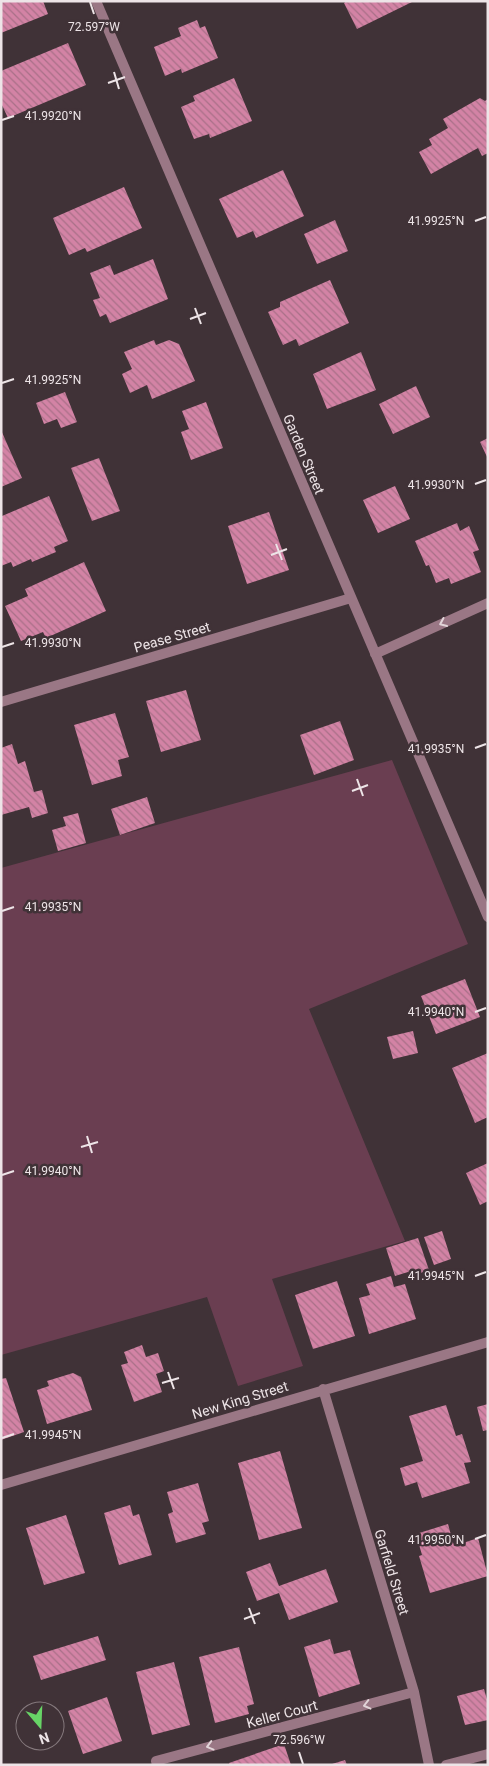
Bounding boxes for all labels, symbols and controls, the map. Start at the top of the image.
text: 72.597°W [68,20,120,34]
text: 41.9920°N [25,109,81,123]
text: 41.9925°N [408,214,464,228]
text: 41.9925°N [25,373,81,387]
street label: Garden Street [280,412,328,497]
text: 41.9930°N [408,478,464,492]
one-way arrow [439,617,448,627]
street label: Pease Street [132,618,212,656]
text: 41.9930°N [25,636,81,650]
text: 41.9935°N [408,742,464,756]
text: 41.9935°N [25,900,81,914]
text: 41.9940°N [408,1005,464,1019]
text: 41.9940°N [25,1164,81,1178]
text: 41.9945°N [408,1269,464,1283]
street label: New King Street [190,1378,290,1422]
text: 41.9945°N [25,1428,81,1442]
street label: Garfield Street [371,1527,413,1617]
text: 41.9950°N [408,1533,464,1547]
street label: Keller Court [245,1697,320,1731]
one-way arrow [362,1699,371,1710]
north arrow [15,1701,65,1751]
text: N [37,1729,52,1747]
text: 72.596°W [273,1733,325,1747]
one-way arrow [206,1741,214,1751]

